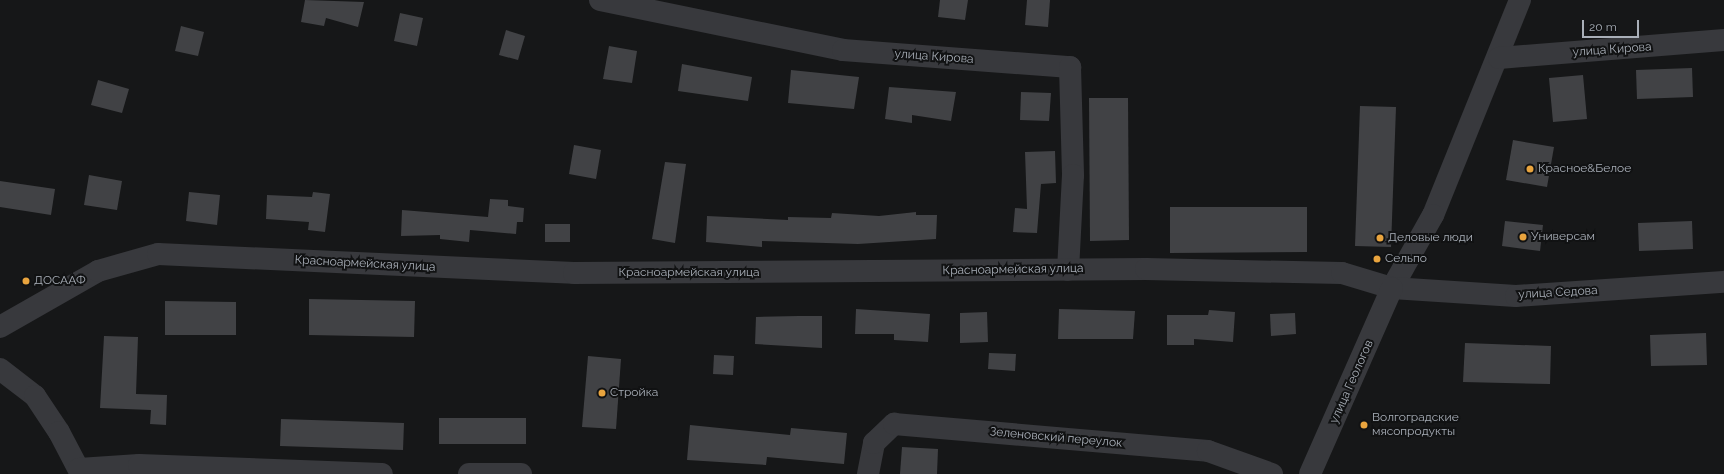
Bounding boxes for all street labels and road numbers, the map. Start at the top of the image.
street label: улица Кирова [1572,40,1652,60]
street label: улица Кирова [894,47,974,67]
street label: Красноармейская улица [294,253,436,275]
street label: Красноармейская улица [942,262,1084,278]
street label: Красноармейская улица [618,266,760,280]
street label: улица Седова [1518,284,1598,302]
street label: улица Геологов [1327,338,1377,426]
street label: Зеленовский переулок [989,425,1123,451]

